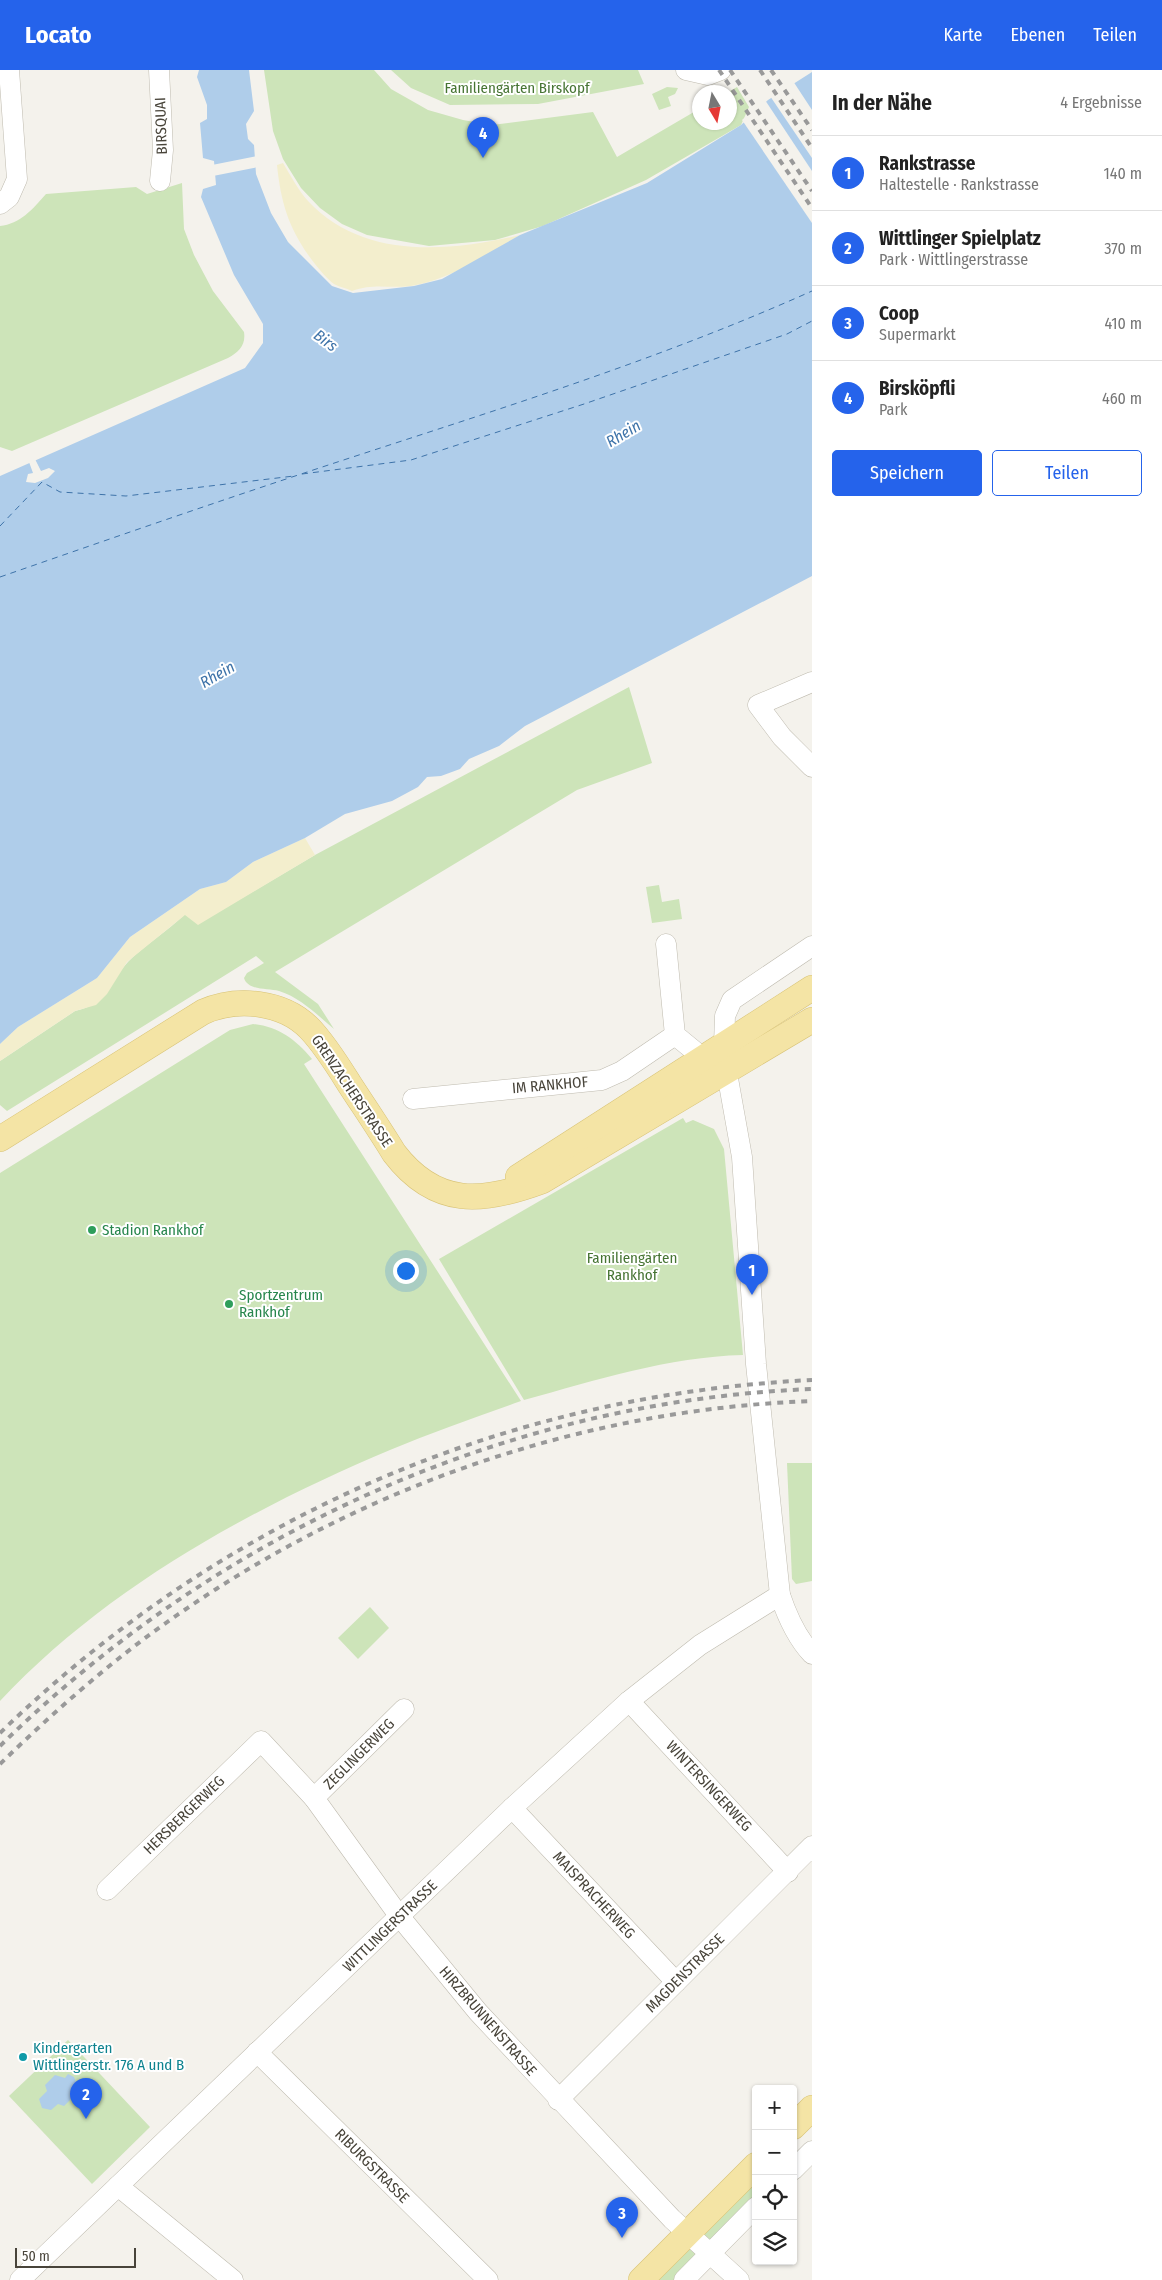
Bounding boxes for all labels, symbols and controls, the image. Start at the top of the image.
text: Locato [25,21,91,49]
text: Karte [943,24,982,46]
text: Ebenen [1010,24,1065,46]
text: Teilen [1093,24,1137,46]
park label: Familiengärten Birskopf [445,79,591,97]
north arrow [692,85,737,130]
text: In der Nähe [832,90,932,116]
text: 4 Ergebnisse [1060,93,1142,112]
street label: BIRSQUAI [151,97,171,155]
pin: 4 [467,117,499,158]
text: Rankstrasse [879,152,975,175]
text: 1 [845,164,851,183]
text: 140 m [1104,164,1142,183]
text: Haltestelle · Rankstrasse [879,175,1039,194]
text: Wittlinger Spielplatz [879,227,1041,250]
text: 2 [844,239,852,258]
text: 370 m [1104,239,1142,258]
text: Park · Wittlingerstrasse [879,250,1028,269]
text: Coop [879,302,919,325]
text: 3 [844,314,852,333]
text: 410 m [1104,314,1142,333]
water label: Birs [310,325,342,356]
text: Supermarkt [879,325,956,344]
text: Birsköpfli [879,377,955,400]
text: 4 [844,389,852,408]
text: 460 m [1102,389,1142,408]
text: Park [879,400,907,419]
water label: Rhein [603,416,644,451]
button: Speichern [832,450,982,496]
button: Teilen [992,450,1142,496]
water label: Rhein [196,657,238,692]
street label: GRENZACHERSTRASSE [308,1031,396,1151]
street label: IM RANKHOF [511,1073,589,1097]
place label: Stadion Rankhof [102,1221,205,1239]
marker: Stadion Rankhof [86,1224,98,1236]
park label: Familiengärten Rankhof [587,1249,677,1284]
pin: 1 [736,1254,768,1295]
your location [393,1258,419,1284]
place label: Sportzentrum Rankhof [239,1286,323,1321]
marker: Sportzentrum Rankhof [223,1298,235,1310]
street label: ZEGLINGERWEG [320,1715,398,1793]
street label: WINTERSINGERWEG [662,1737,756,1835]
street label: HERSBERGERWEG [140,1772,228,1858]
street label: MAISPRACHERWEG [549,1848,639,1942]
street label: WITTLINGERSTRASSE [339,1876,441,1976]
street label: MAGDENSTRASSE [642,1930,728,2016]
street label: HIRZBRUNNENSTRASSE [435,1962,541,2080]
place label: Kindergarten Wittlingerstr. 176 A und B [33,2039,184,2074]
marker: Kindergarten Wittlingerstr. 176 A und B [17,2051,29,2063]
pin: 2 [70,2078,102,2119]
map controls [752,2085,797,2265]
button: + [752,2085,797,2130]
street label: RIBURGSTRASSE [331,2125,413,2207]
button: − [752,2130,797,2175]
button: locate [752,2175,797,2220]
pin: 3 [606,2197,638,2238]
button: layers [752,2220,797,2265]
scale bar [15,2245,136,2268]
text: 50 m [22,2248,50,2265]

